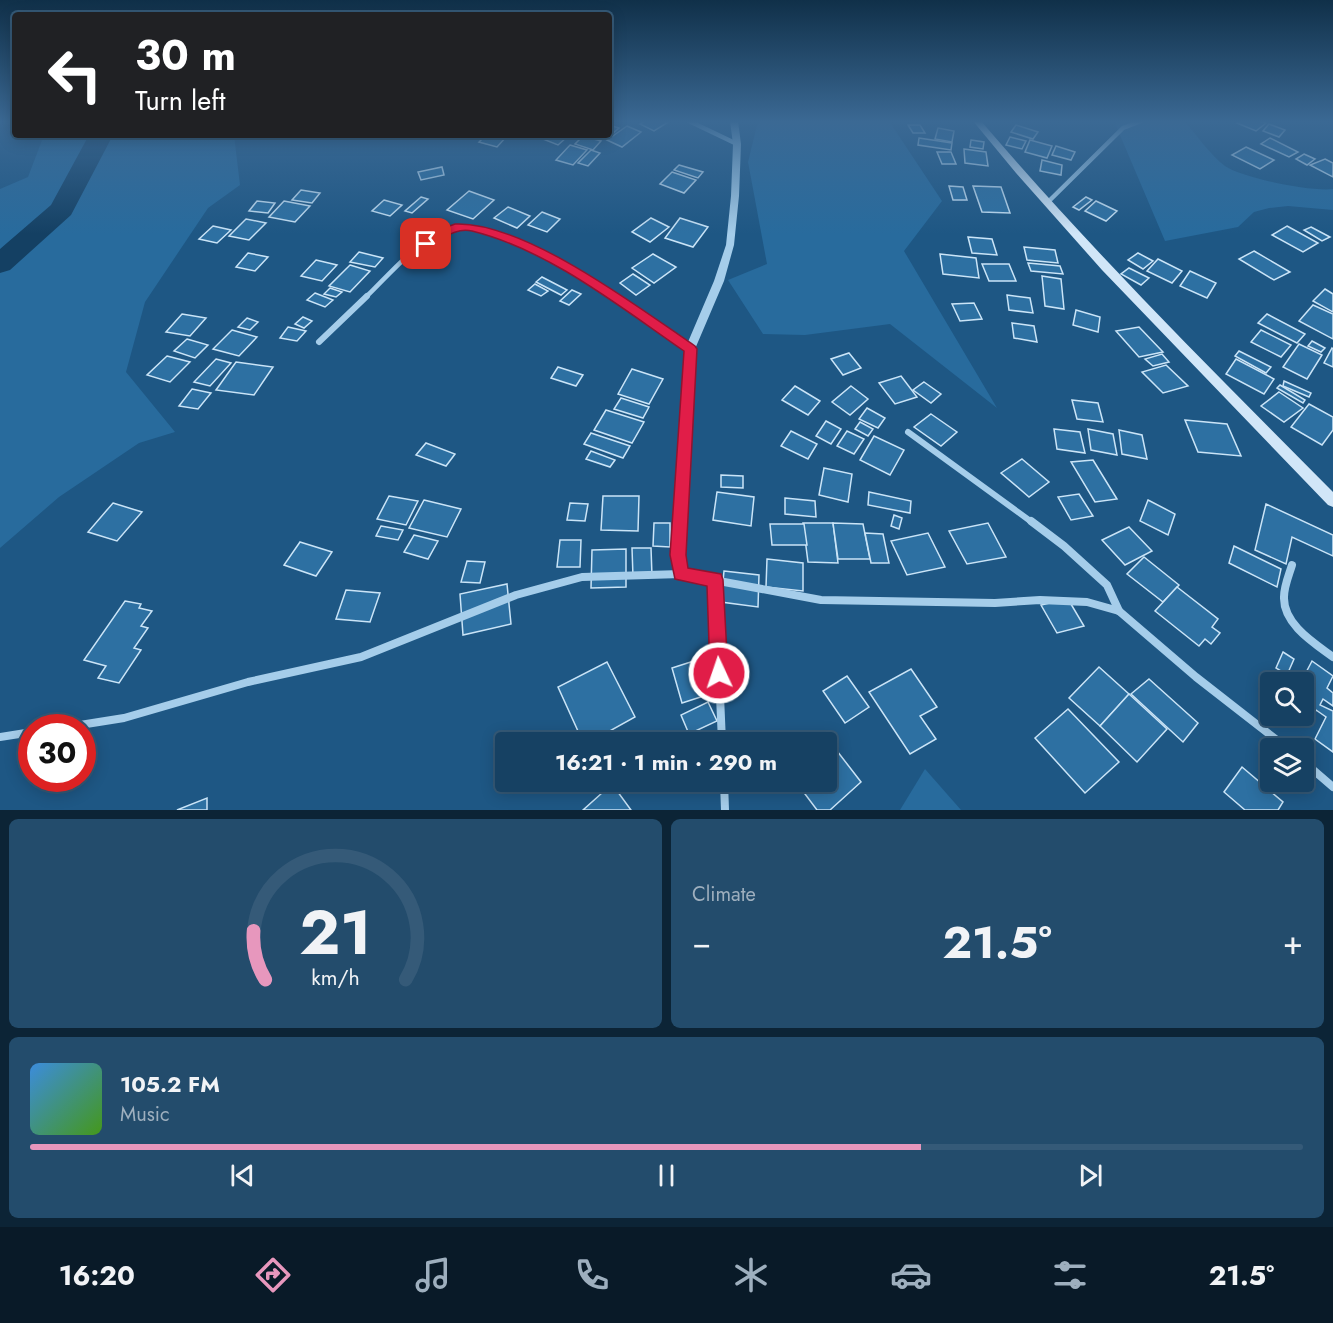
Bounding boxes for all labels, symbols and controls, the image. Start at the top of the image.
text: 30 m [135,25,236,86]
icon: left [36,36,114,114]
text: Turn left [135,81,225,120]
pin [400,218,451,269]
icon: arrive [409,227,442,260]
position arrow [687,641,751,705]
map controls [1260,672,1314,792]
button: search [1260,672,1314,726]
speed limit sign: 30 [18,714,96,792]
button: layers [1260,738,1314,792]
text: 16:21 · 1 min · 290 m [555,746,777,778]
text: Climate [692,880,756,909]
text: 21 [299,887,372,977]
text: 21.5° [942,910,1052,975]
text: − [692,919,711,966]
text: + [1283,919,1303,966]
text: km/h [311,963,360,994]
text: 105.2 FM [120,1068,220,1100]
text: Music [120,1100,170,1129]
icon: previous [226,1159,259,1192]
icon: pause [650,1159,683,1192]
icon: next [1074,1159,1107,1192]
icon: directions [252,1254,294,1296]
icon: music [412,1254,454,1296]
icon: phone [571,1254,613,1296]
icon: climate [730,1254,772,1296]
icon: car [890,1254,932,1296]
icon: filters [1049,1254,1091,1296]
text: 16:20 [59,1256,135,1295]
text: 21.5° [1209,1256,1274,1295]

